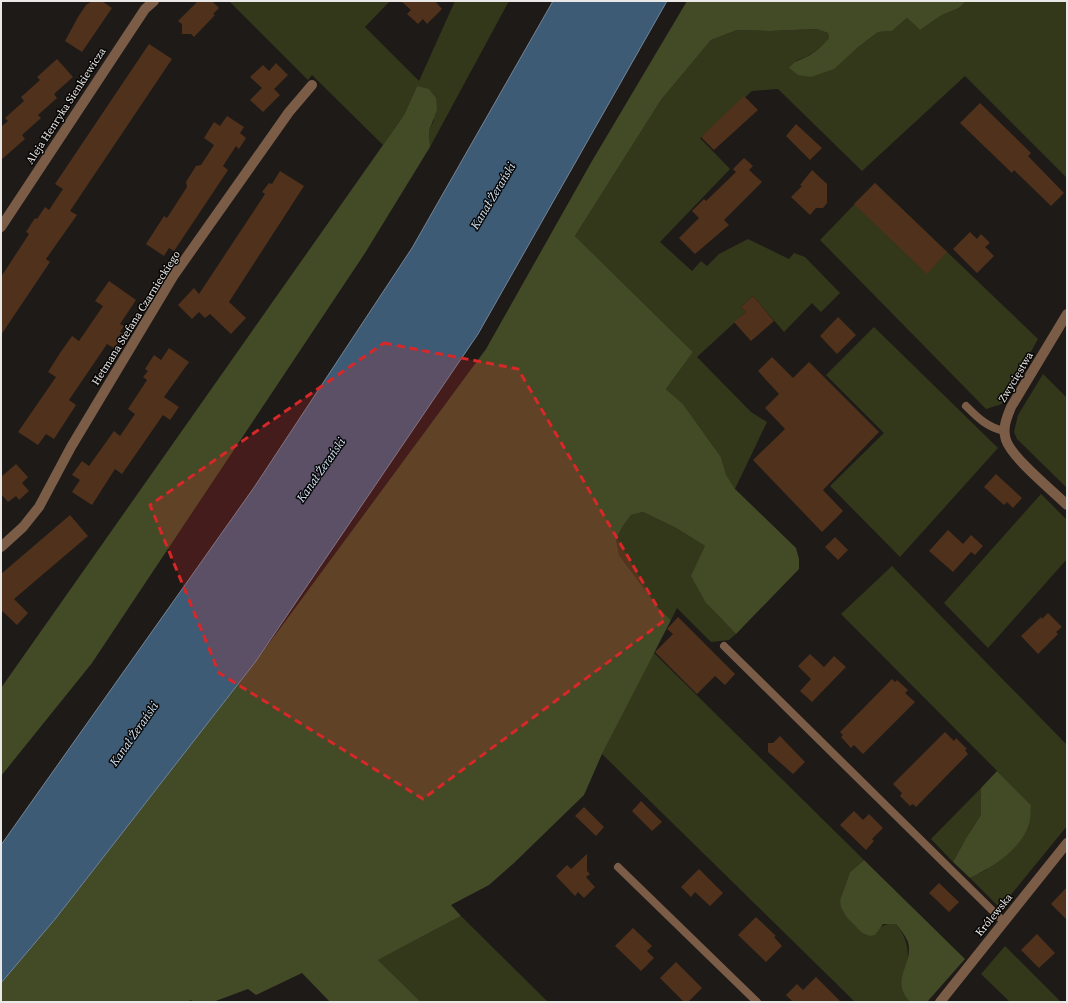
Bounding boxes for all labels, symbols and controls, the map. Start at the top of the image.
street label: Aleja Henryka Sienkiewicza [23,44,110,167]
water label: Kanał Żerański [466,159,519,233]
street label: Hetmana Stefana Czarnieckiego [88,248,184,388]
street label: Zwycięstwa [995,349,1037,405]
water label: Kanał Żerański [292,434,349,506]
water label: Kanał Żerański [105,698,162,770]
street label: Królewska [972,890,1016,940]

